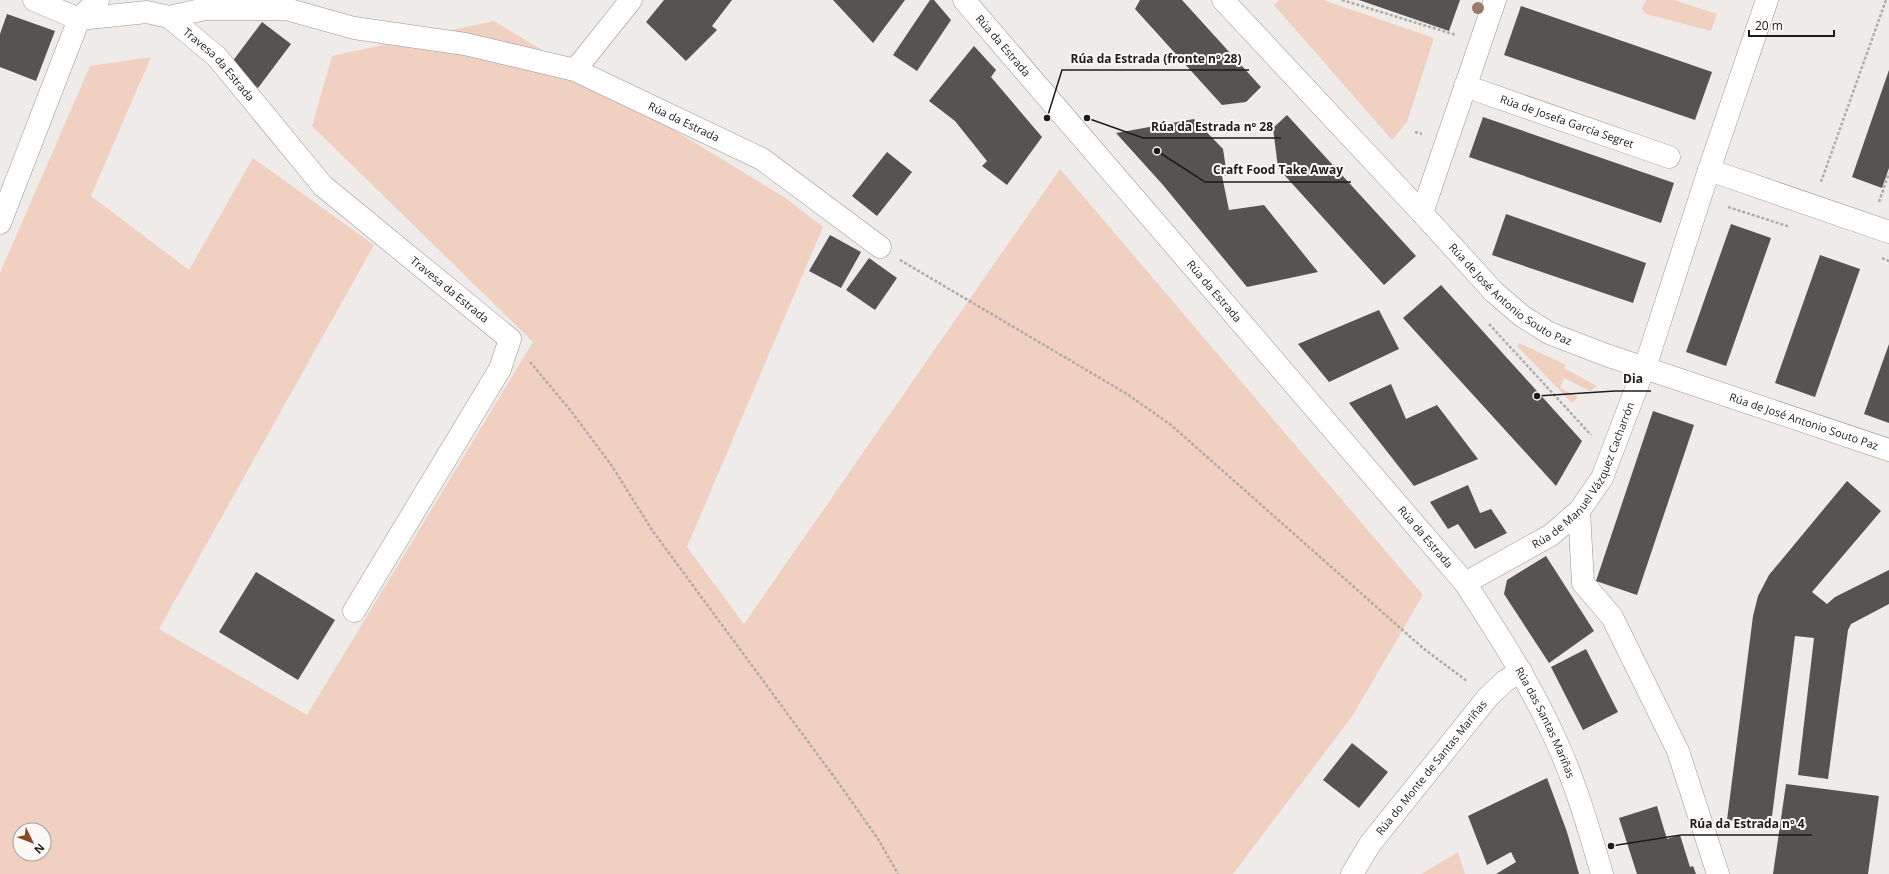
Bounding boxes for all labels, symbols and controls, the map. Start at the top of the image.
street label: Rúa da Estrada [973,11,1034,79]
scale bar [1749,12,1834,38]
text: 20 m [1755,17,1783,34]
street label: Travesa da Estrada [180,24,258,104]
callout: Rúa da Estrada (fronte nº 28) [1062,46,1249,70]
text: Rúa da Estrada (fronte nº 28) [1070,50,1242,67]
street label: Rúa de Josefa García Segret [1498,91,1636,151]
street label: Rúa da Estrada [646,98,722,145]
callout: Rúa da Estrada nº 28 [1143,114,1281,138]
text: Rúa da Estrada nº 28 [1151,118,1273,135]
callout: Craft Food Take Away [1205,158,1351,182]
text: Craft Food Take Away [1213,161,1343,178]
street label: Rúa de José Antonio Souto Paz [1446,240,1574,348]
street label: Travesa da Estrada [408,253,492,326]
street label: Rúa da Estrada [1184,257,1245,325]
callout: Dia [1615,367,1651,391]
text: Dia [1623,370,1643,387]
street label: Rúa de José Antonio Souto Paz [1728,389,1880,453]
street label: Rúa de Manuel Vázquez Cacharrón [1529,400,1637,551]
street label: Rúa da Estrada [1395,503,1457,571]
street label: Rúa das Santas Mariñas [1512,664,1579,780]
street label: Rúa do Monte de Santas Mariñas [1372,697,1490,838]
callout: Rúa da Estrada nº 4 [1681,811,1812,835]
text: Rúa da Estrada nº 4 [1689,815,1805,832]
north arrow [12,822,52,862]
text: N [31,841,48,858]

